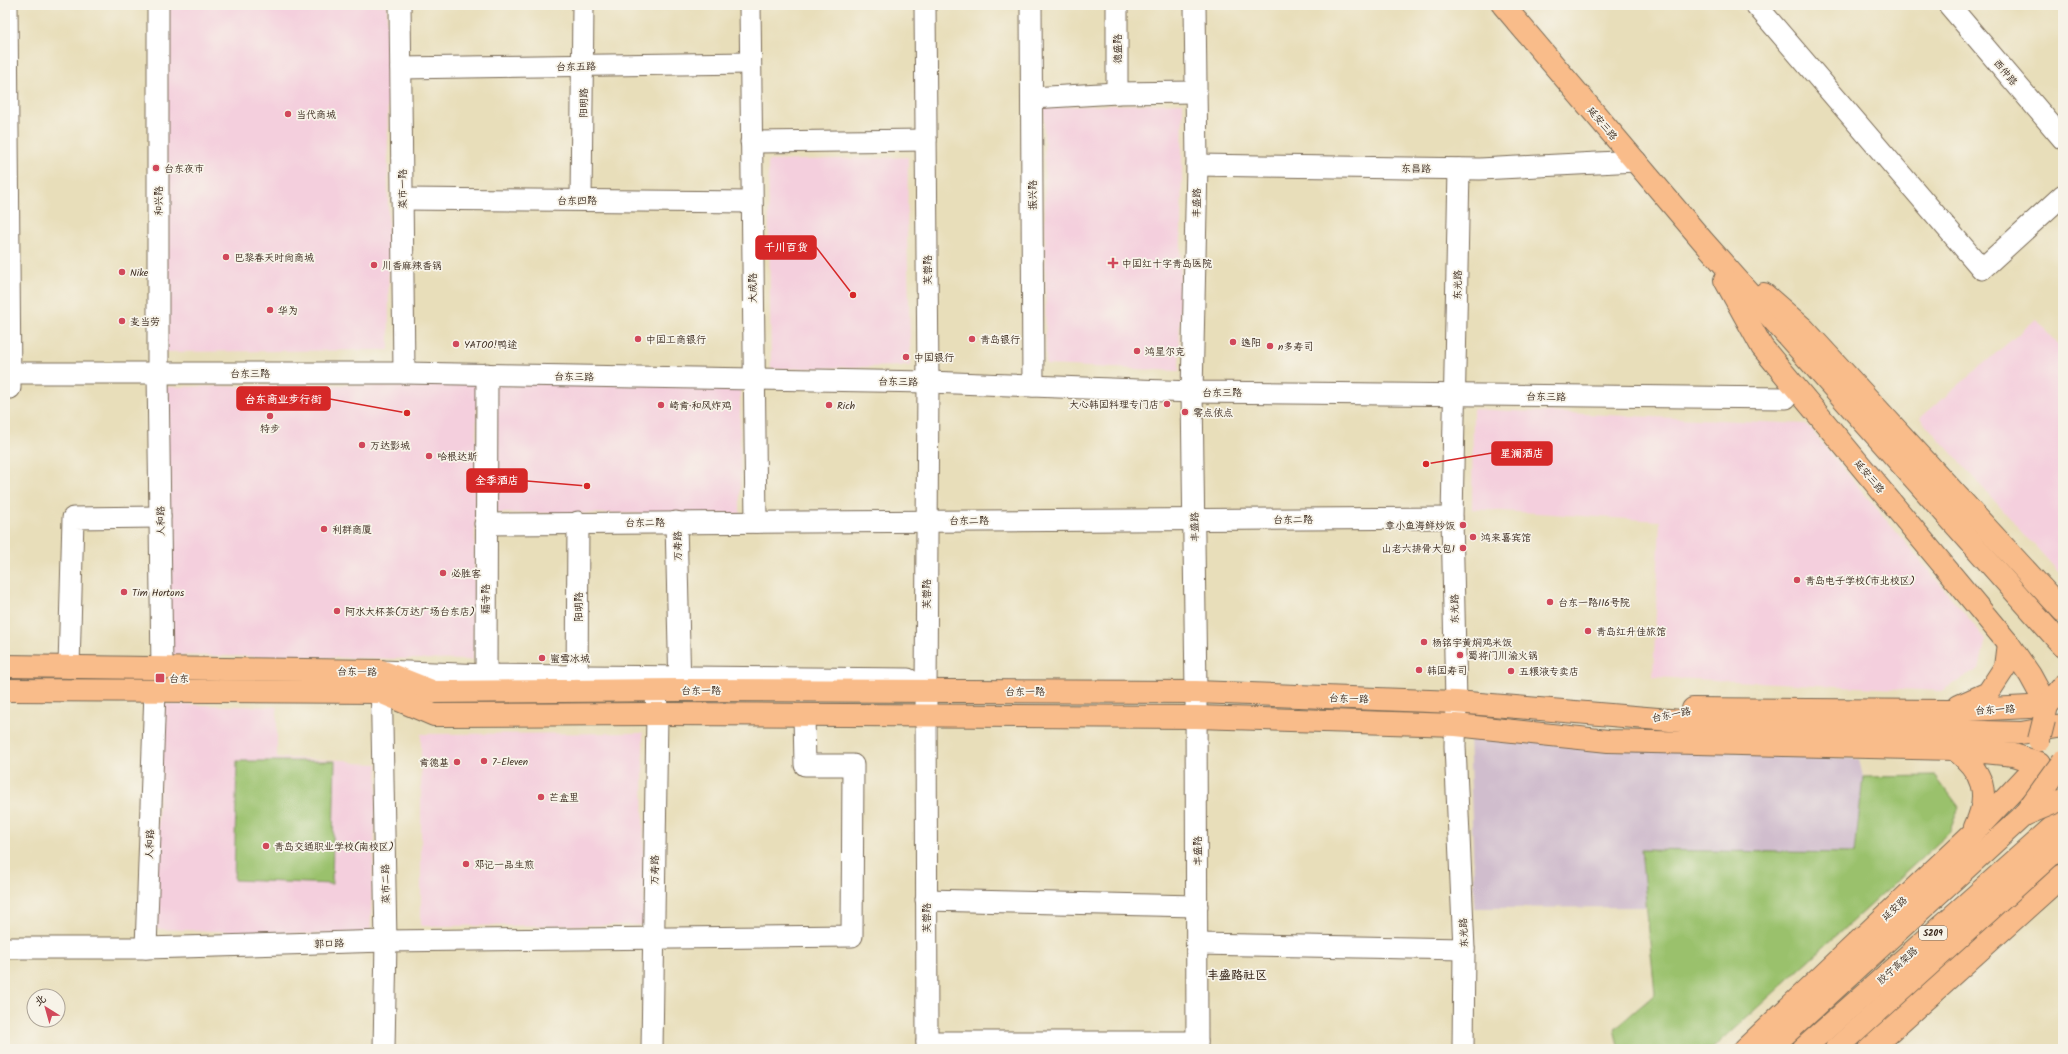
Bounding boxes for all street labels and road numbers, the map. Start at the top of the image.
street label: 德盛路 [1110,34,1126,64]
street label: 西仲路 [1989,56,2021,89]
street label: 台东五路 [556,59,596,75]
street label: 阳明路 [576,88,592,118]
street label: 延安三路 [1583,103,1621,144]
street label: 东昌路 [1401,161,1431,177]
street label: 菜市一路 [395,169,411,209]
street label: 振兴路 [1025,180,1041,210]
street label: 和兴路 [151,186,167,216]
street label: 丰盛路 [1189,188,1205,218]
street label: 台东四路 [557,193,597,209]
street label: 芙蓉路 [920,255,936,285]
street label: 东光路 [1450,270,1466,300]
street label: 大成路 [745,273,761,303]
street label: 台东三路 [230,366,270,382]
street label: 台东三路 [554,369,594,385]
street label: 台东三路 [878,374,918,390]
street label: 台东三路 [1202,385,1242,401]
street label: 台东三路 [1526,389,1566,405]
street label: 延安三路 [1850,456,1888,497]
street label: 人和路 [153,506,169,536]
street label: 丰盛路 [1187,512,1203,542]
street label: 台东二路 [1273,512,1313,528]
street label: 台东二路 [949,513,989,529]
street label: 台东二路 [625,515,665,531]
street label: 万寿路 [670,531,686,561]
street label: 芙蓉路 [919,579,935,609]
street label: 福寺路 [478,584,494,614]
street label: 阳明路 [571,592,587,622]
street label: 东光路 [1447,594,1463,624]
street label: 台东一路 [337,664,377,680]
street label: 台东一路 [681,683,721,699]
street label: 台东一路 [1005,684,1045,700]
street label: 台东一路 [1329,690,1369,708]
street label: 台东一路 [1975,701,2015,719]
street label: 台东一路 [1650,703,1692,727]
street label: 人和路 [141,829,159,859]
street label: 丰盛路 [1190,836,1206,866]
street label: 万寿路 [647,855,663,885]
street label: 菜市二路 [378,864,394,904]
street label: 延安路 [1878,893,1911,925]
street label: 芙蓉路 [919,903,935,933]
street label: 东光路 [1455,918,1473,948]
road number: S209 [1919,926,1947,940]
street label: 郭口路 [314,935,344,953]
street label: 胶宁高架路 [1874,943,1922,988]

